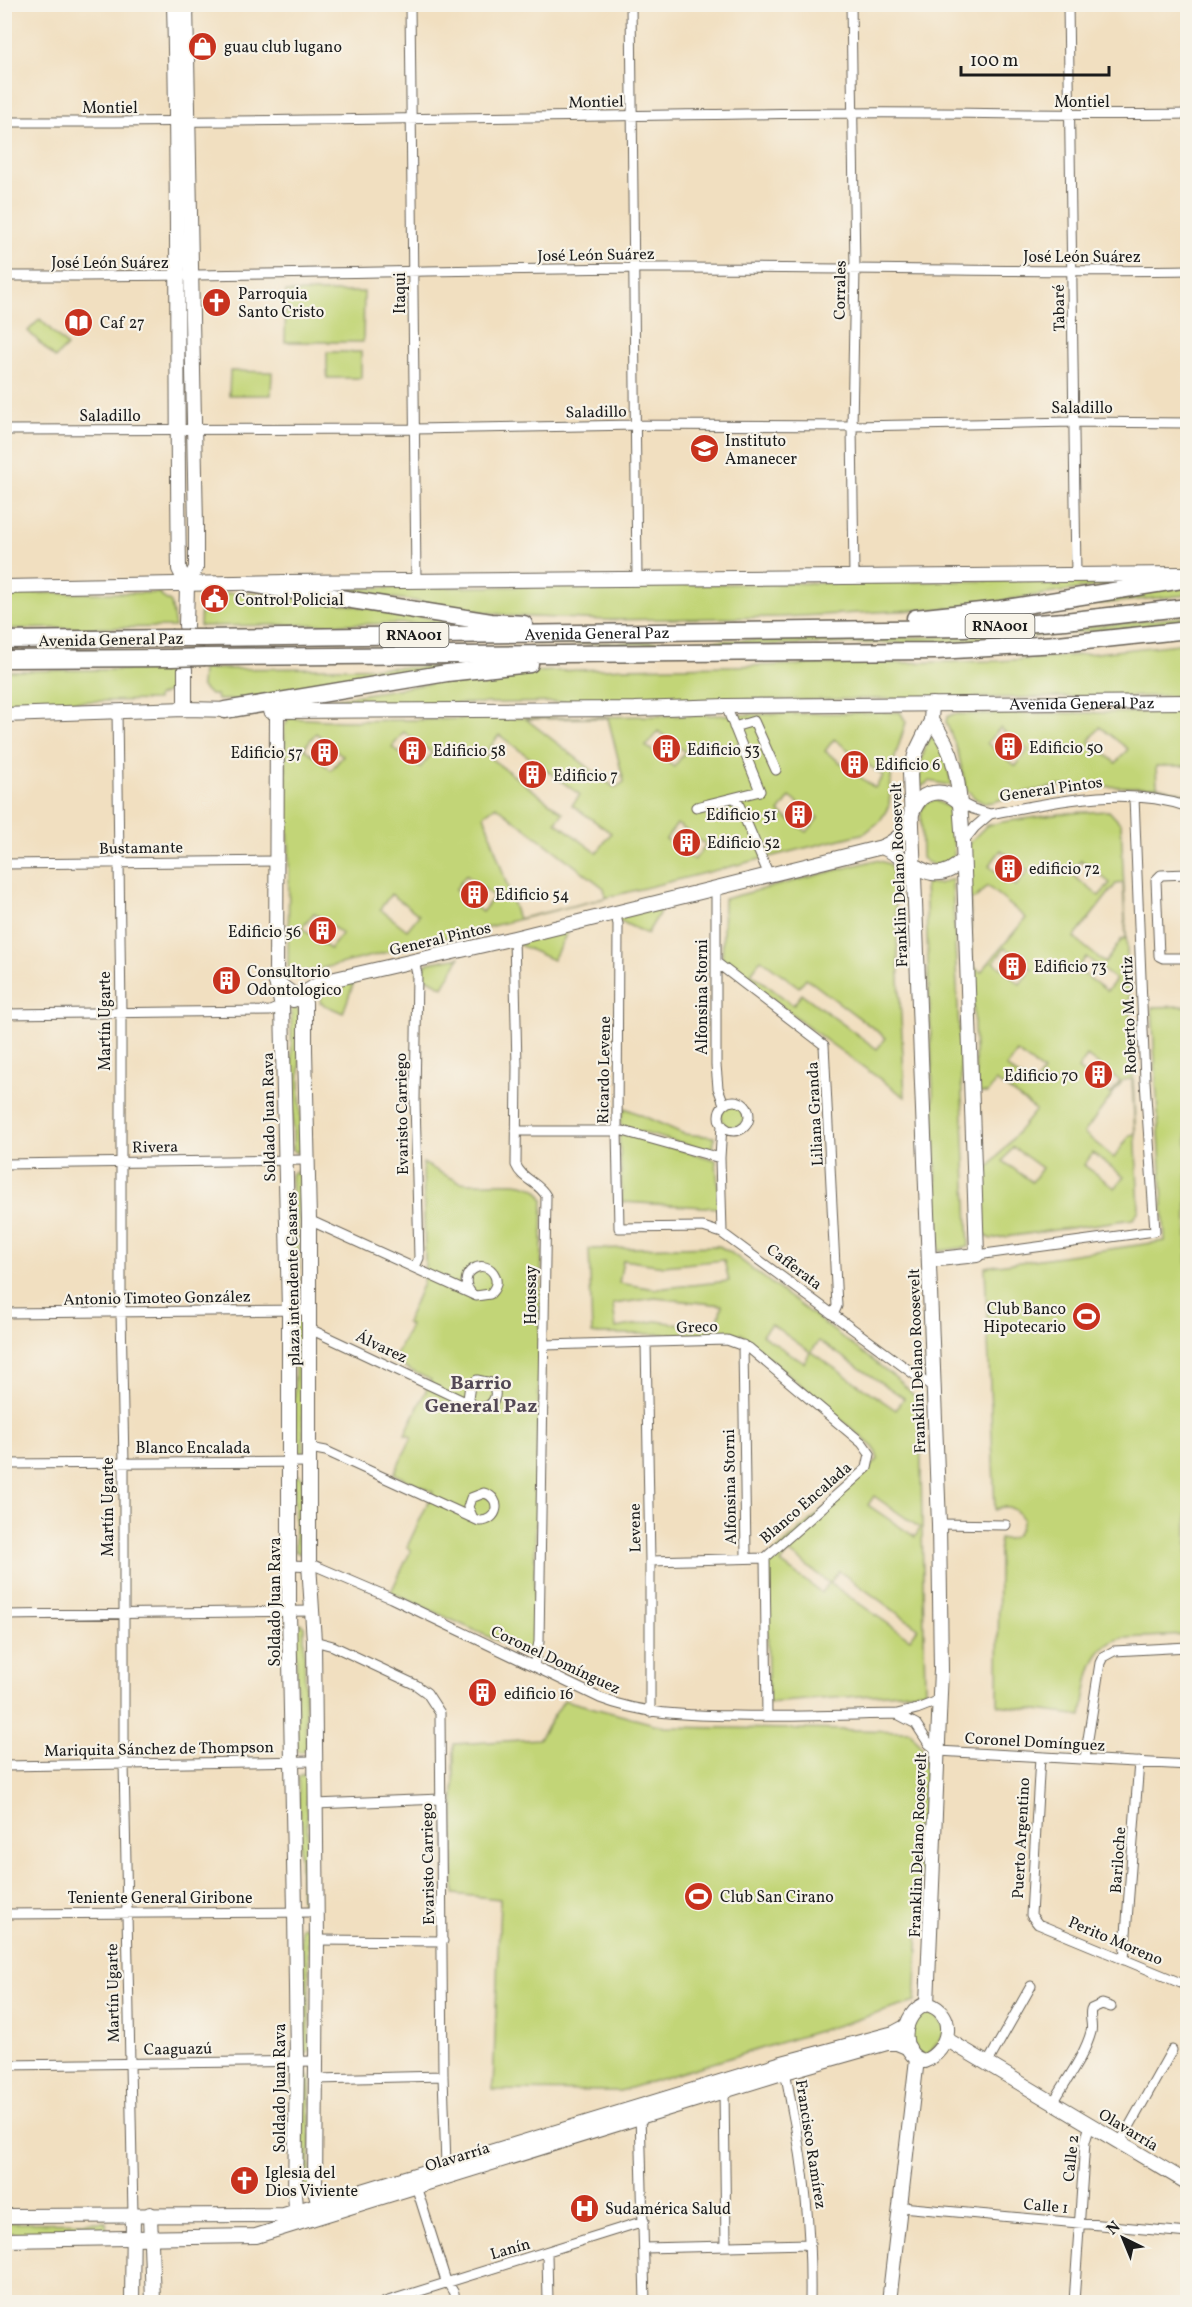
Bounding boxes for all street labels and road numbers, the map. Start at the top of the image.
street label: Montiel [568,92,624,114]
street label: Montiel [1054,92,1110,114]
street label: Montiel [82,98,138,120]
street label: José León Suárez [537,244,655,268]
street label: José León Suárez [1023,247,1141,269]
street label: José León Suárez [51,253,169,275]
street label: Corrales [829,260,853,320]
street label: Itaqui [390,272,412,314]
street label: Tabaré [1049,284,1071,332]
street label: Saladillo [1051,398,1113,420]
street label: Saladillo [565,401,627,425]
street label: Saladillo [79,406,141,428]
road number: RNA001 [966,614,1034,638]
road number: RNA001 [380,623,448,647]
street label: Avenida General Paz [524,623,670,647]
street label: Avenida General Paz [38,629,184,653]
street label: Avenida General Paz [1009,693,1155,717]
street label: General Pintos [998,772,1104,808]
street label: Franklin Delano Roosevelt [886,782,914,968]
street label: Bustamante [99,837,183,861]
street label: General Pintos [388,918,494,962]
street label: Alfonsina Storni [692,939,714,1055]
street label: Roberto M. Ortiz [1117,956,1143,1074]
street label: Martín Ugarte [95,971,117,1071]
street label: Ricardo Levene [593,1016,617,1124]
street label: Soldado Juan Rava [258,1052,282,1182]
street label: Evaristo Carriego [391,1053,415,1175]
street label: Liliana Granda [802,1061,830,1167]
street label: Rivera [132,1137,178,1159]
street label: plaza intendente Casares [281,1191,307,1366]
street label: Cafferata [761,1239,826,1296]
street label: Houssay [521,1265,543,1325]
street label: Franklin Delano Roosevelt [904,1268,932,1454]
street label: Antonio Timoteo González [63,1286,251,1312]
street label: Greco [676,1316,718,1340]
street label: Álvarez [352,1326,411,1369]
street label: Alfonsina Storni [719,1429,743,1545]
street label: Blanco Encalada [135,1438,251,1460]
street label: Martín Ugarte [98,1457,120,1557]
street label: Blanco Encalada [756,1457,857,1550]
street label: Levene [625,1503,647,1553]
street label: Soldado Juan Rava [265,1537,287,1667]
street label: Coronel Domínguez [487,1621,624,1701]
street label: Coronel Domínguez [964,1728,1106,1758]
street label: Mariquita Sánchez de Thompson [44,1737,274,1763]
street label: Franklin Delano Roosevelt [905,1752,933,1938]
street label: Puerto Argentino [1008,1777,1036,1899]
street label: Evaristo Carriego [417,1803,441,1925]
street label: Bariloche [1106,1826,1132,1894]
street label: Teniente General Giribone [67,1888,253,1910]
street label: Perito Moreno [1065,1912,1166,1972]
street label: Martín Ugarte [102,1943,126,2043]
street label: Soldado Juan Rava [270,2023,292,2153]
street label: Caaguazú [144,2038,213,2062]
street label: Francisco Ramírez [789,2078,831,2211]
street label: Olavarría [1094,2104,1162,2157]
street label: Calle 2 [1059,2134,1085,2183]
street label: Olavarría [423,2138,493,2178]
street label: Calle 1 [1022,2194,1069,2220]
street label: Lanín [488,2234,533,2266]

